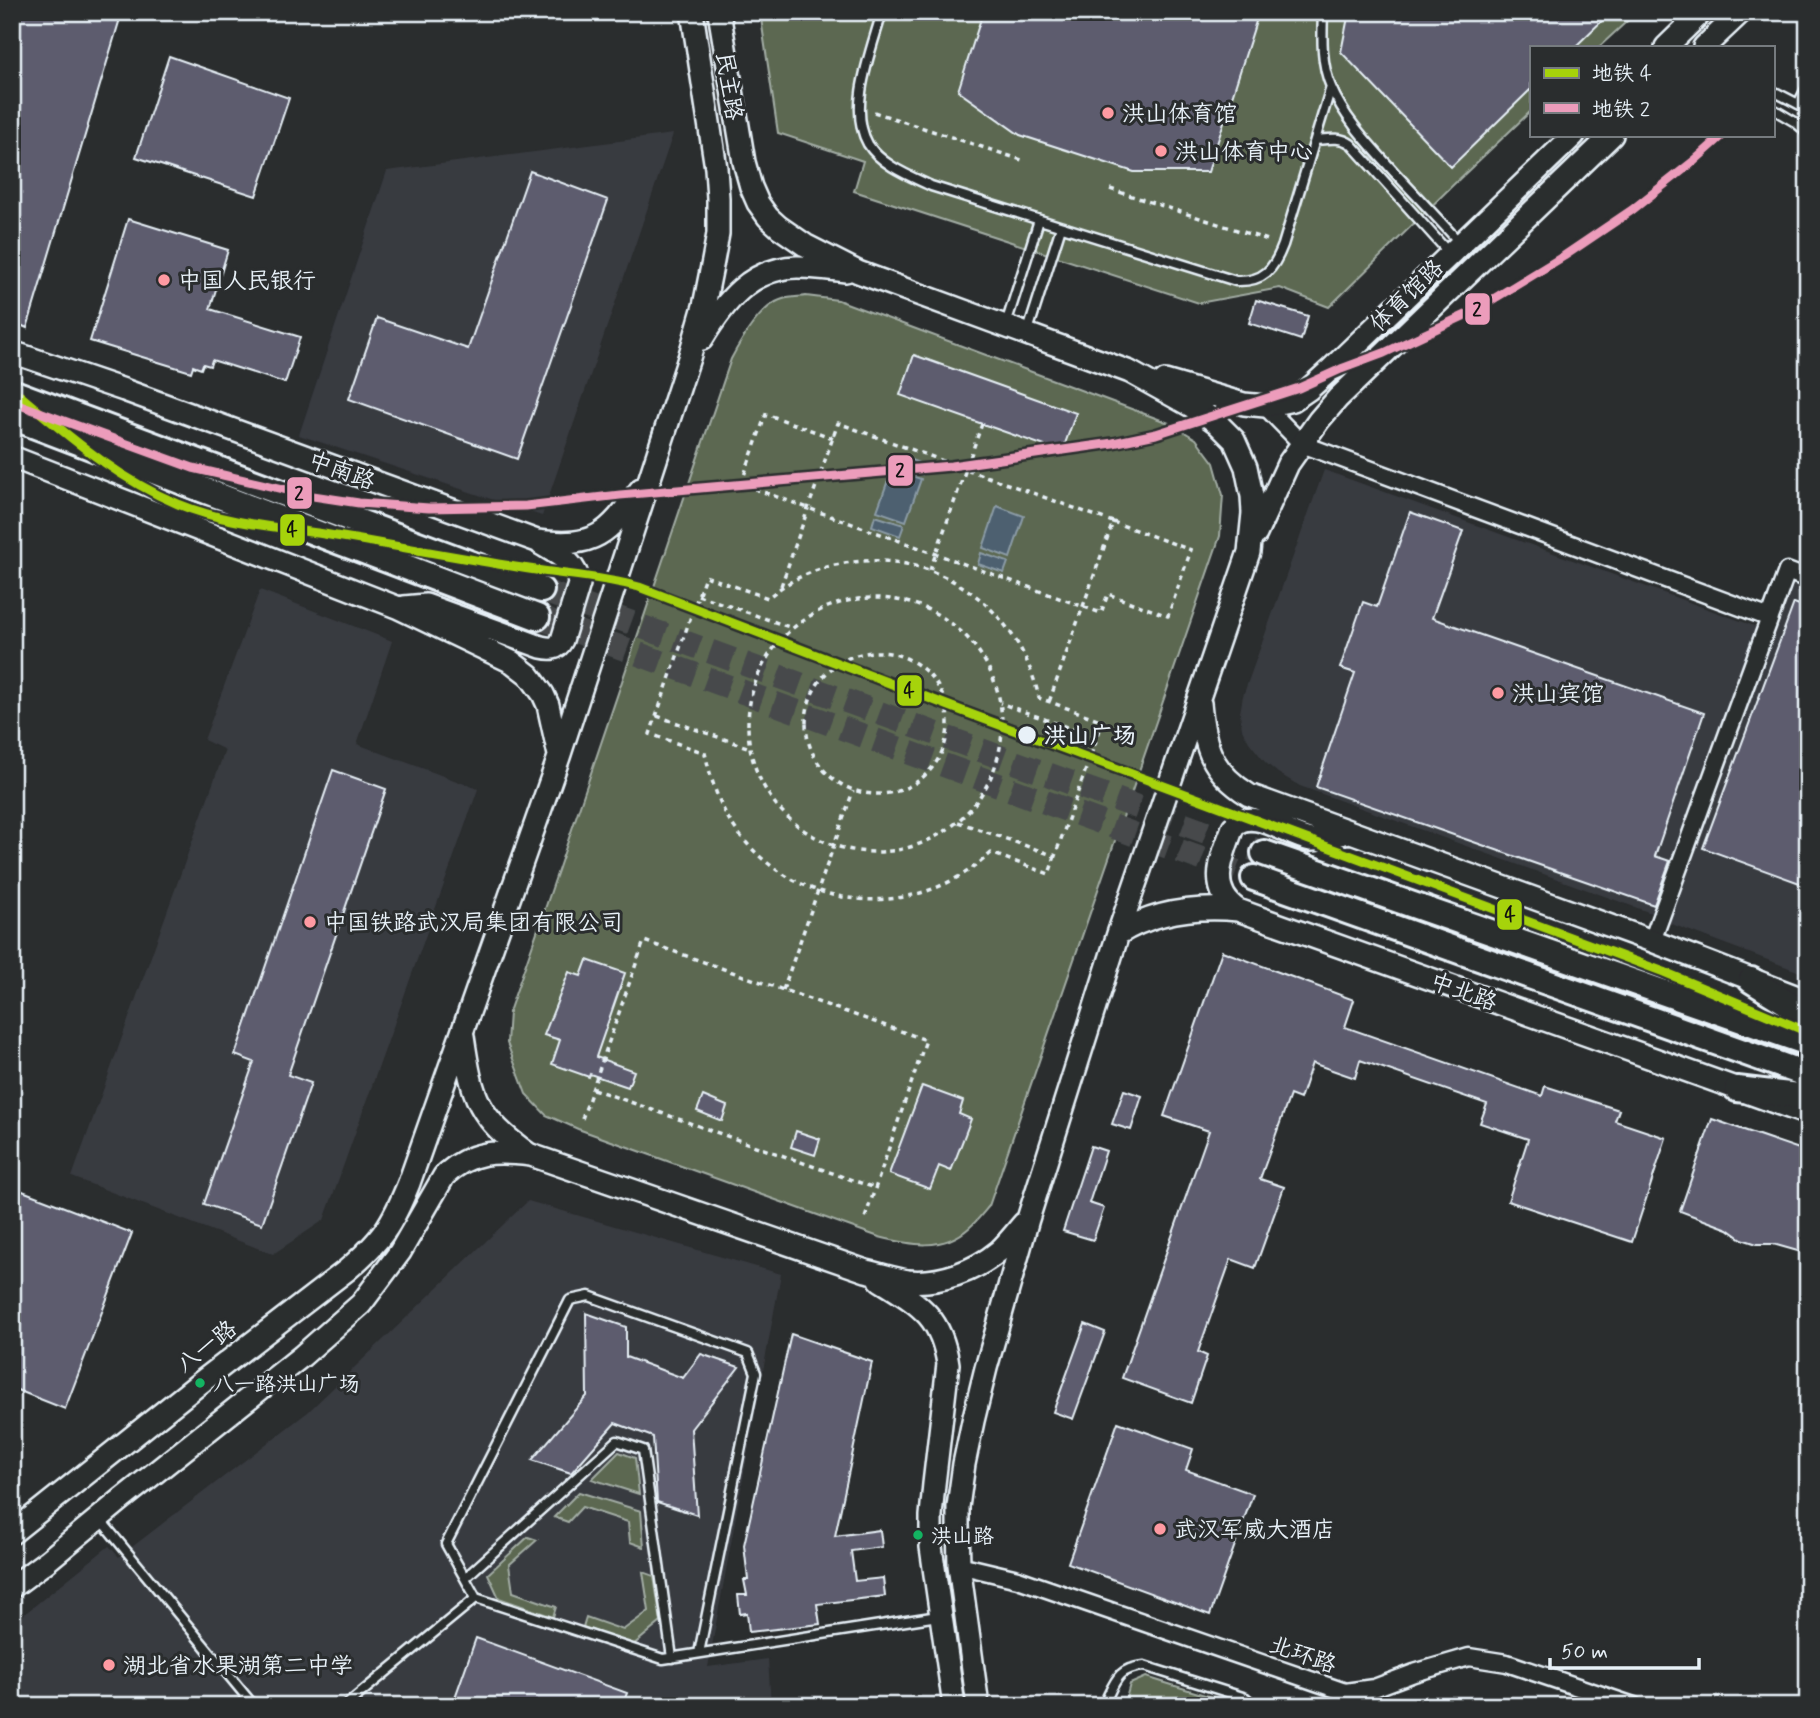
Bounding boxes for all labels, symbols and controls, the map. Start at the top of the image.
legend [1530,46,1774,136]
street label: 民主路 [708,50,748,123]
text: 地铁 4 [1592,60,1652,88]
text: 地铁 2 [1592,96,1650,124]
place label: 洪山体育馆 [1122,100,1237,130]
marker: 洪山体育馆 [1100,105,1116,121]
place label: 洪山体育中心 [1175,138,1313,168]
marker: 洪山体育中心 [1153,143,1169,159]
street label: 体育馆路 [1364,254,1451,339]
place label: 中国人民银行 [178,267,316,297]
marker: 中国人民银行 [156,272,172,288]
line badge: 2 [1464,292,1491,326]
text: 2 [1472,298,1482,323]
street label: 中南路 [304,446,379,498]
line badge: 2 [887,454,914,487]
text: 2 [895,459,905,484]
line badge: 2 [286,476,313,510]
text: 2 [294,482,304,507]
line badge: 4 [279,513,306,547]
text: 4 [286,518,298,543]
line badge: 4 [896,674,923,707]
text: 4 [903,679,915,704]
place label: 洪山宾馆 [1512,680,1604,710]
marker: 洪山宾馆 [1490,685,1506,701]
place label: 洪山广场 [1044,722,1136,752]
marker: 洪山广场 [1016,724,1038,746]
line badge: 4 [1496,898,1523,931]
text: 4 [1504,903,1516,928]
place label: 中国铁路武汉局集团有限公司 [324,909,623,939]
marker: 中国铁路武汉局集团有限公司 [302,914,318,930]
street label: 中北路 [1426,967,1501,1019]
street label: 八一路 [171,1315,244,1381]
place label: 八一路洪山广场 [213,1371,360,1399]
marker: 八一路洪山广场 [193,1376,207,1390]
place label: 武汉军威大酒店 [1174,1516,1335,1546]
marker: 武汉军威大酒店 [1152,1521,1168,1537]
place label: 洪山路 [931,1523,994,1551]
marker: 洪山路 [911,1528,925,1542]
scale bar [1550,1627,1699,1671]
street label: 北环路 [1265,1630,1340,1681]
text: 50 m [1561,1638,1608,1666]
place label: 湖北省水果湖第二中学 [123,1652,353,1682]
marker: 湖北省水果湖第二中学 [101,1657,117,1673]

